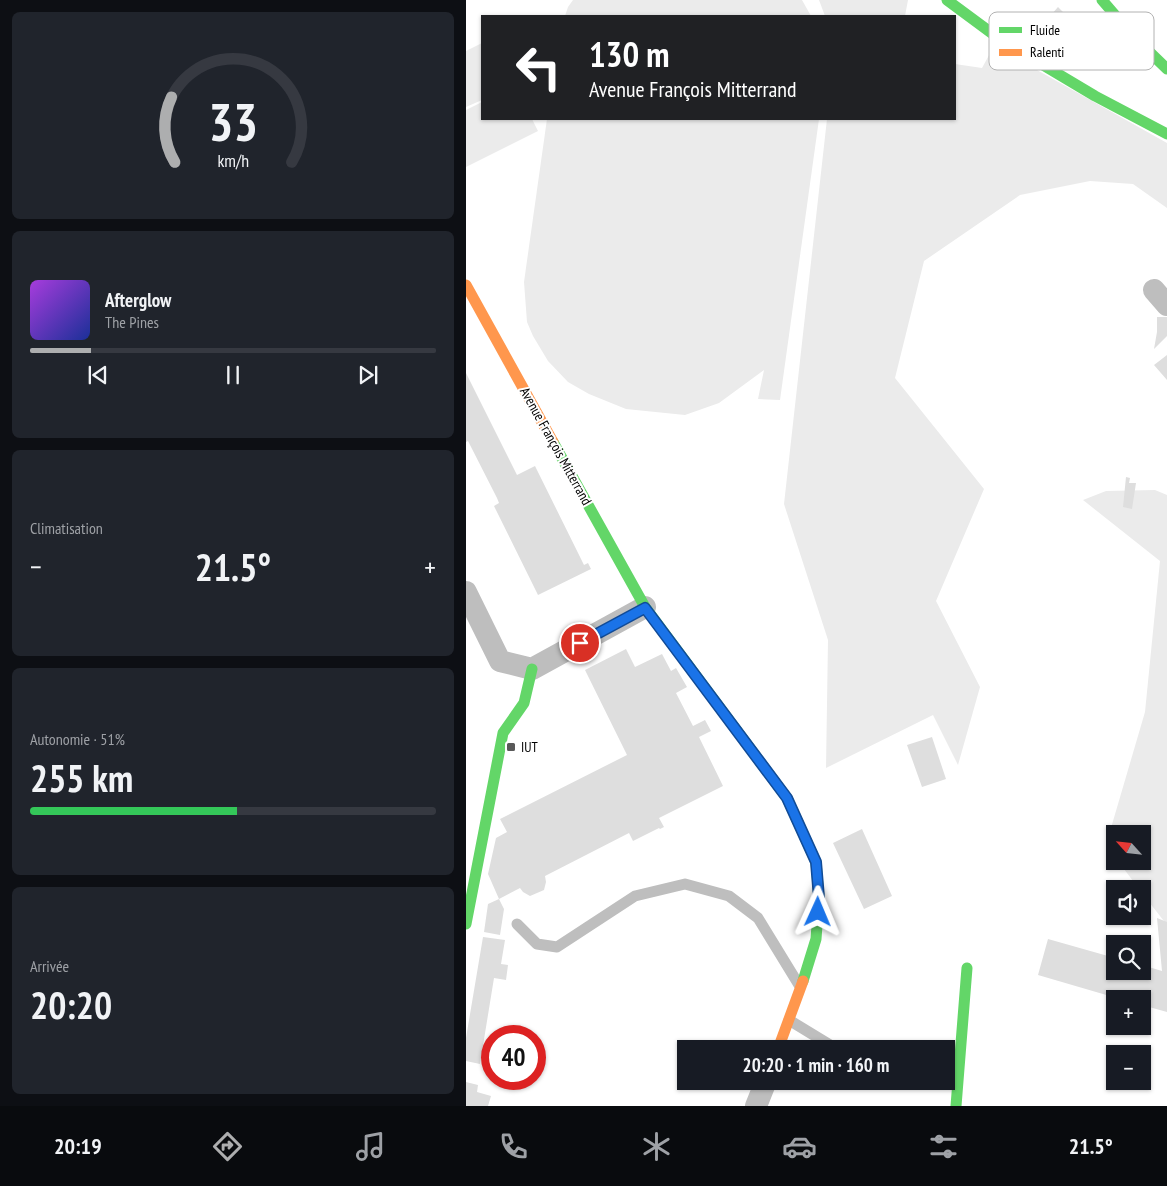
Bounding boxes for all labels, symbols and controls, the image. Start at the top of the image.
legend [989,12,1154,70]
text: Fluide [1030,21,1060,39]
text: 130 m [589,31,670,77]
icon: left [506,35,571,100]
text: Ralenti [1030,43,1064,61]
text: Avenue François Mitterrand [589,75,797,103]
text: 33 [208,88,258,155]
text: km/h [217,149,249,172]
text: Afterglow [105,288,171,312]
text: The Pines [105,312,159,332]
icon: previous [84,361,112,389]
icon: pause [219,361,247,389]
icon: next [354,361,382,389]
street label: Avenue François Mitterrand [516,384,596,508]
text: Climatisation [30,518,103,538]
text: 21.5° [195,542,271,591]
text: − [30,548,42,585]
text: + [424,548,436,585]
pin [559,622,601,664]
icon: arrive [566,629,594,657]
text: Autonomie · 51% [30,729,125,749]
place label: IUT [521,738,539,756]
marker: IUT [505,741,517,753]
text: 255 km [30,753,133,802]
north arrow [1106,825,1151,870]
map controls [1106,825,1151,1090]
button: sound [1106,880,1151,925]
position arrow [791,885,843,937]
button: search [1106,935,1151,980]
text: Arrivée [30,956,69,976]
text: 20:20 [30,980,112,1029]
button: + [1106,990,1151,1035]
speed limit sign: 40 [481,1025,546,1090]
button: − [1106,1045,1151,1090]
text: 20:20 · 1 min · 160 m [743,1053,889,1077]
icon: directions [210,1129,245,1164]
icon: music [353,1129,388,1164]
icon: phone [496,1129,531,1164]
icon: climate [639,1129,674,1164]
icon: car [782,1129,817,1164]
icon: filters [926,1129,961,1164]
text: 20:19 [54,1132,102,1160]
text: 21.5° [1069,1132,1113,1160]

